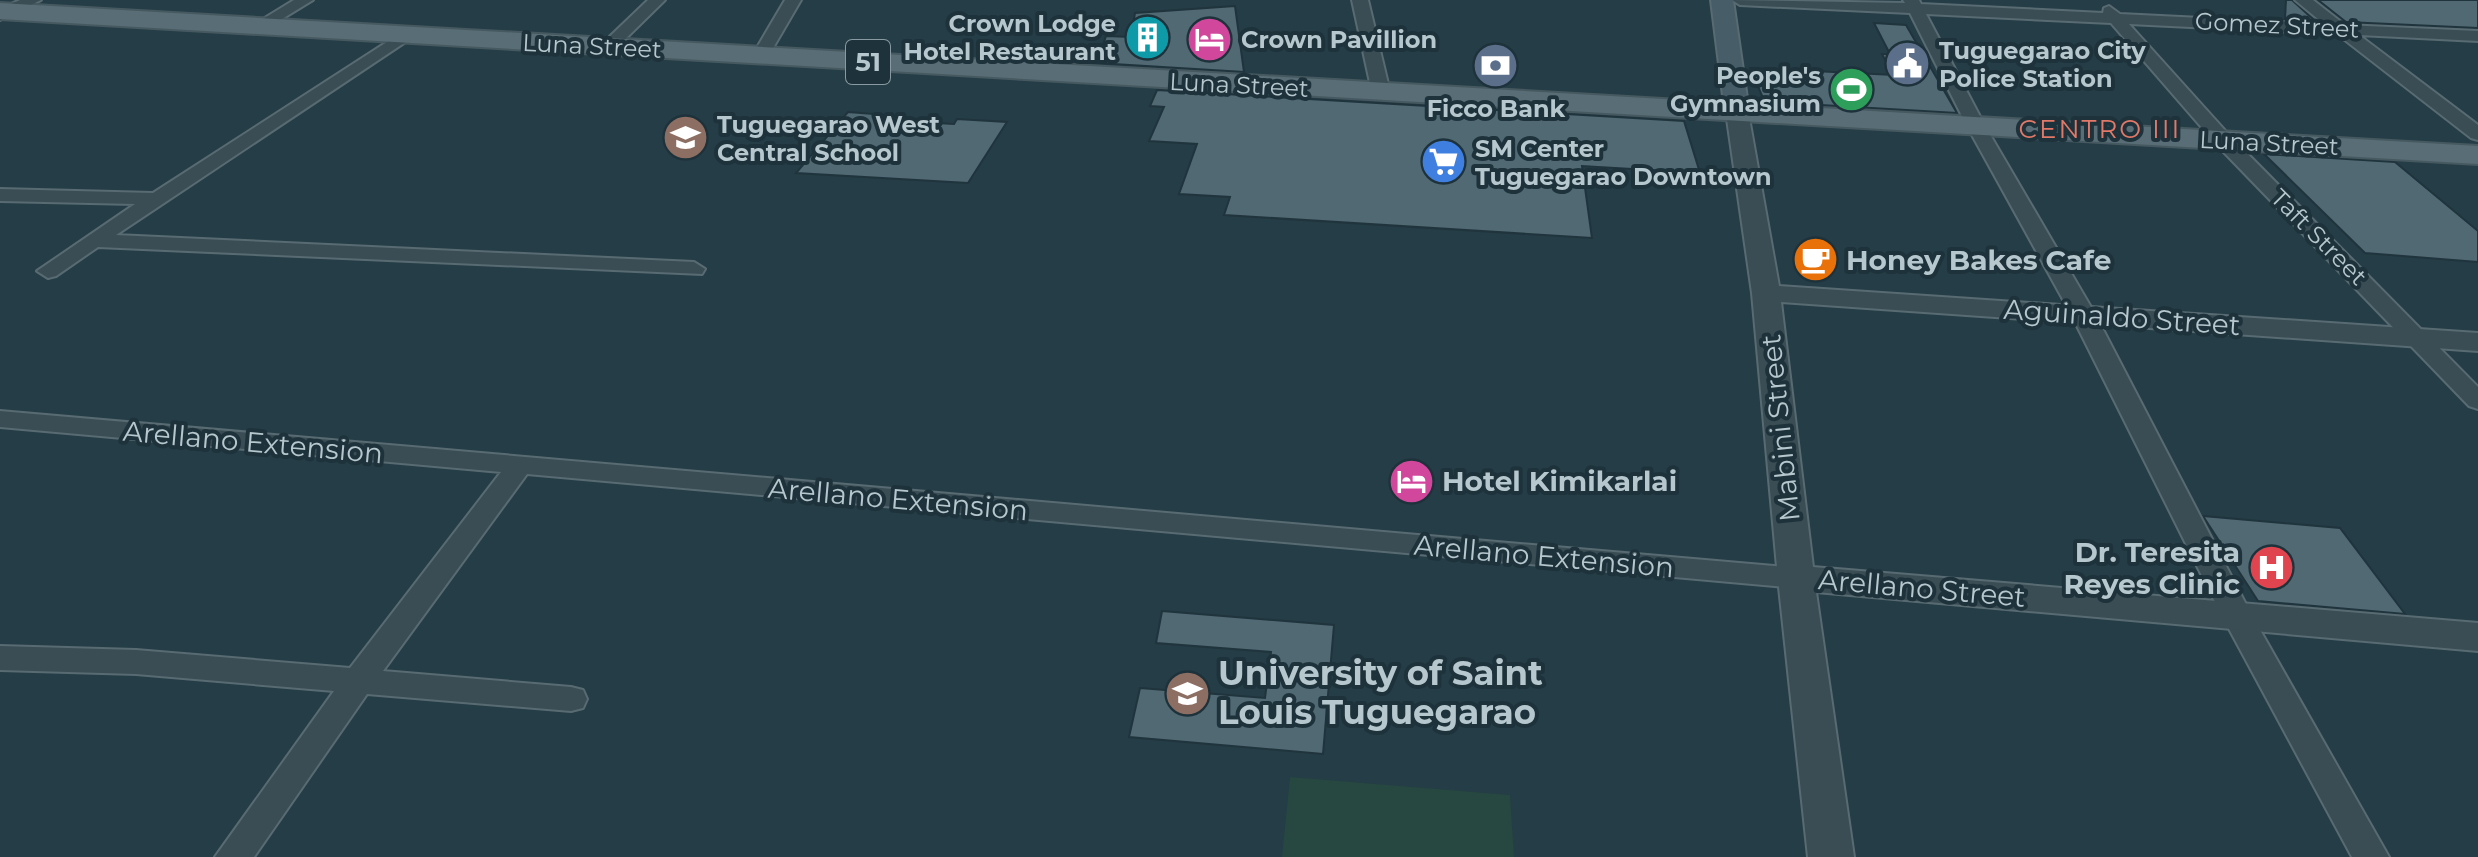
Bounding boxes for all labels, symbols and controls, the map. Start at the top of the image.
street label: Gomez Street [2194,6,2360,44]
place label: Crown Lodge Hotel Restaurant [904,9,1117,66]
building icon: Crown Lodge Hotel Restaurant [1123,13,1171,61]
hotel icon: Crown Pavillion [1186,15,1234,63]
place label: Crown Pavillion [1241,25,1437,54]
street label: Luna Street [522,28,663,64]
place label: Tuguegarao City Police Station [1939,36,2146,93]
road number: 51 [846,40,890,84]
public building icon: Tuguegarao City Police Station [1884,40,1932,88]
bank icon: Ficco Bank [1472,42,1520,90]
place label: People's Gymnasium [1670,61,1821,118]
sports icon: People's Gymnasium [1828,65,1876,113]
street label: Luna Street [1169,67,1310,103]
place label: Ficco Bank [1427,94,1566,123]
place label: Tuguegarao West Central School [717,110,940,167]
district label: CENTRO III [2019,113,2181,145]
school or university icon: Tuguegarao West Central School [662,114,710,162]
street label: Luna Street [2199,125,2340,161]
place label: SM Center Tuguegarao Downtown [1475,134,1772,191]
supermarket icon: SM Center Tuguegarao Downtown [1420,138,1468,186]
street label: Taft Street [2265,183,2373,291]
cafe icon: Honey Bakes Cafe [1791,236,1839,284]
place label: Honey Bakes Cafe [1846,243,2111,277]
street label: Aguinaldo Street [2003,292,2241,342]
street label: Mabini Street [1753,333,1807,523]
street label: Arellano Extension [122,414,384,470]
hotel icon: Hotel Kimikarlai [1387,457,1435,505]
place label: Hotel Kimikarlai [1442,464,1677,498]
street label: Arellano Extension [767,471,1029,527]
street label: Arellano Extension [1413,528,1675,584]
place label: Dr. Teresita Reyes Clinic [2064,535,2240,601]
hospital icon: Dr. Teresita Reyes Clinic [2247,544,2295,592]
street label: Arellano Street [1817,562,2027,614]
place label: University of Saint Louis Tuguegarao [1218,652,1543,733]
school or university icon: University of Saint Louis Tuguegarao [1163,669,1211,717]

